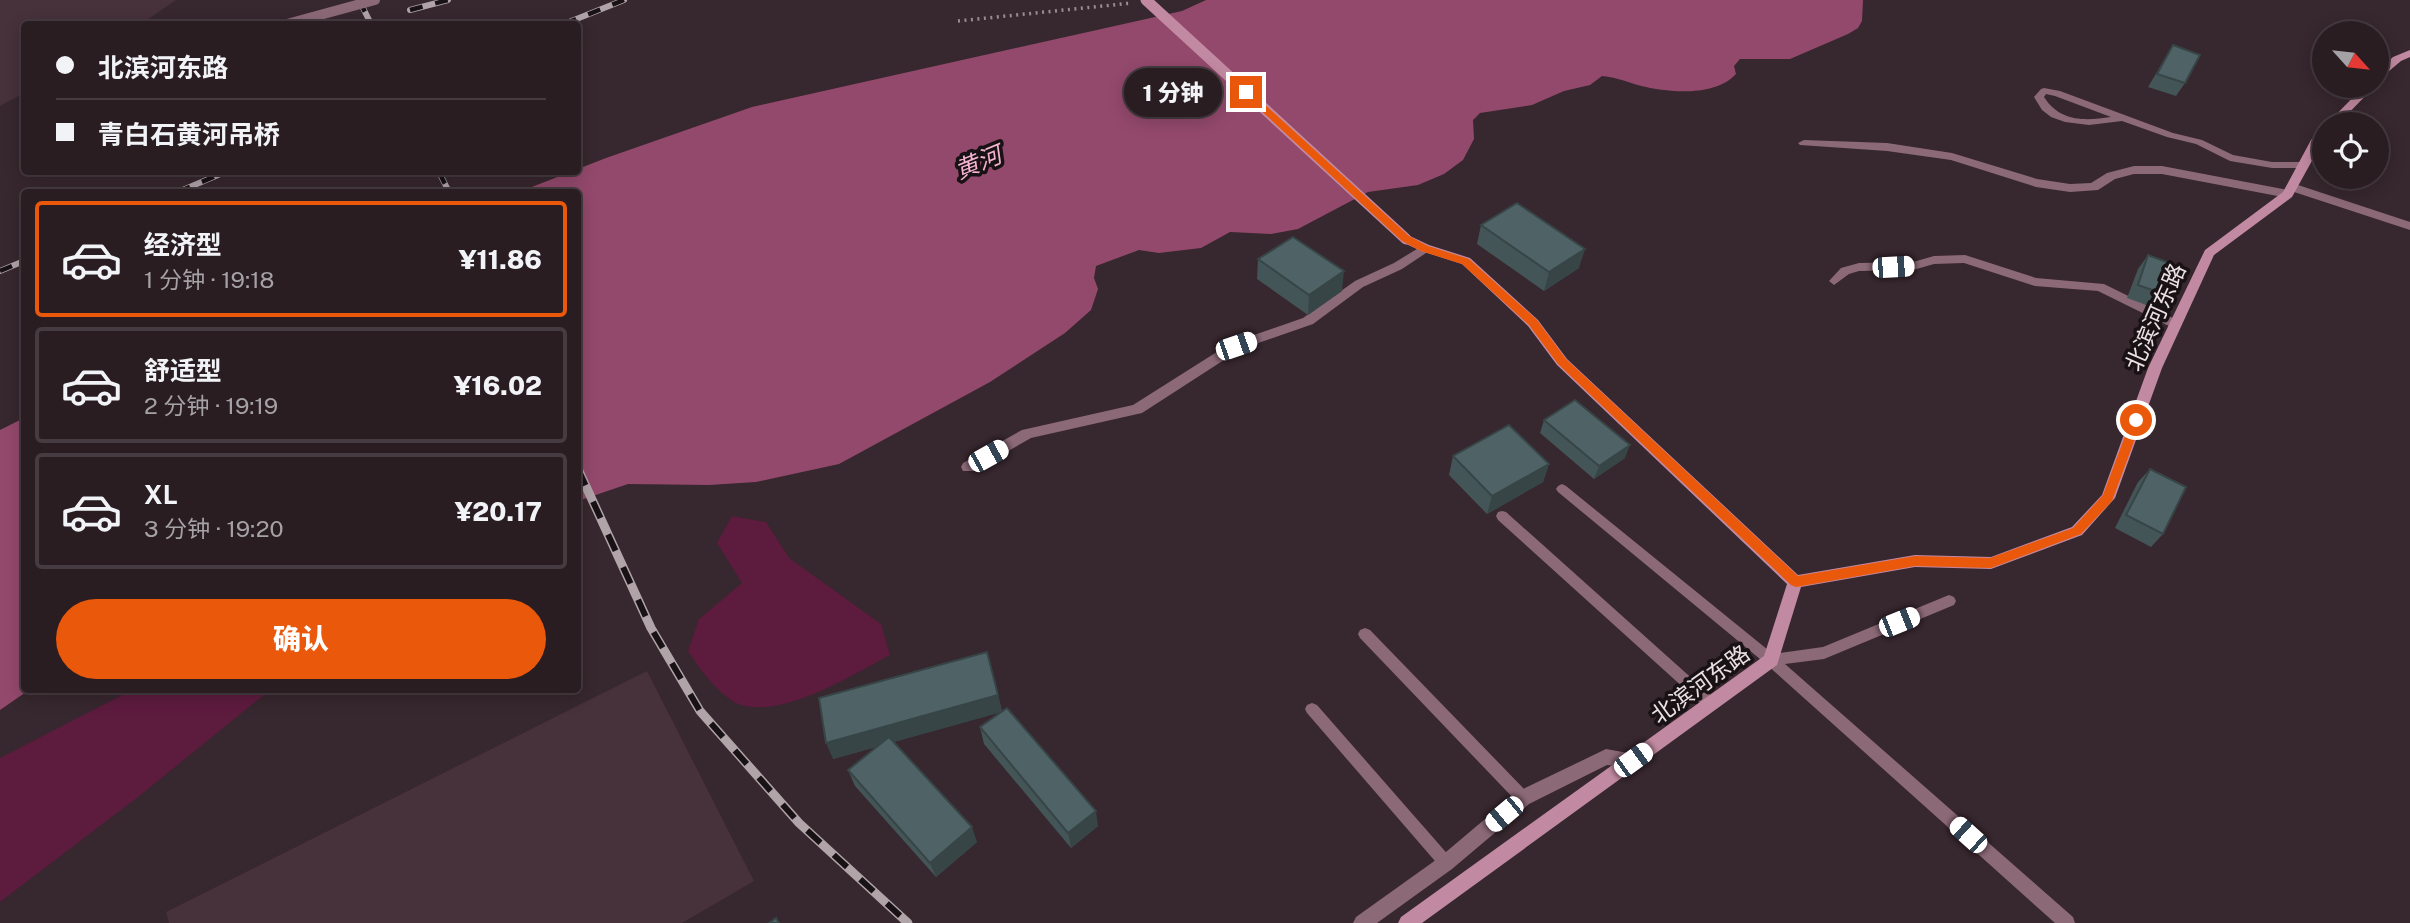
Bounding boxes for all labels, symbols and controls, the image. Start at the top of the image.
north arrow [2312,21,2389,98]
map controls [2312,21,2389,189]
text: 北滨河东路 [98,52,228,83]
callout: 1 分钟 [1124,68,1222,116]
route end [1230,76,1262,108]
text: 1 分钟 [1142,79,1204,106]
button: locate [2312,112,2389,189]
text: 青白石黄河吊桥 [98,119,280,150]
water label: 黄河 [951,139,1009,184]
icon: car [60,228,123,291]
text: 经济型 [144,229,222,260]
text: ¥11.86 [459,244,542,275]
car [1872,255,1915,279]
street label: 北滨河东路 [2119,259,2191,375]
text: 1 分钟 · 19:18 [144,266,274,293]
car [1213,329,1260,363]
icon: car [60,354,123,417]
text: 舒适型 [144,355,222,386]
text: ¥16.02 [454,370,542,401]
text: 2 分钟 · 19:19 [144,392,278,419]
route start [2120,404,2152,436]
car [965,437,1012,475]
text: XL [144,479,178,510]
icon: car [60,480,123,543]
text: ¥20.17 [455,496,542,527]
text: 3 分钟 · 19:20 [144,515,284,542]
button: 确认 [56,599,546,679]
car [1876,604,1923,640]
street label: 北滨河东路 [1646,639,1754,729]
car [1610,739,1657,781]
car [1482,792,1527,836]
car [1946,813,1991,857]

